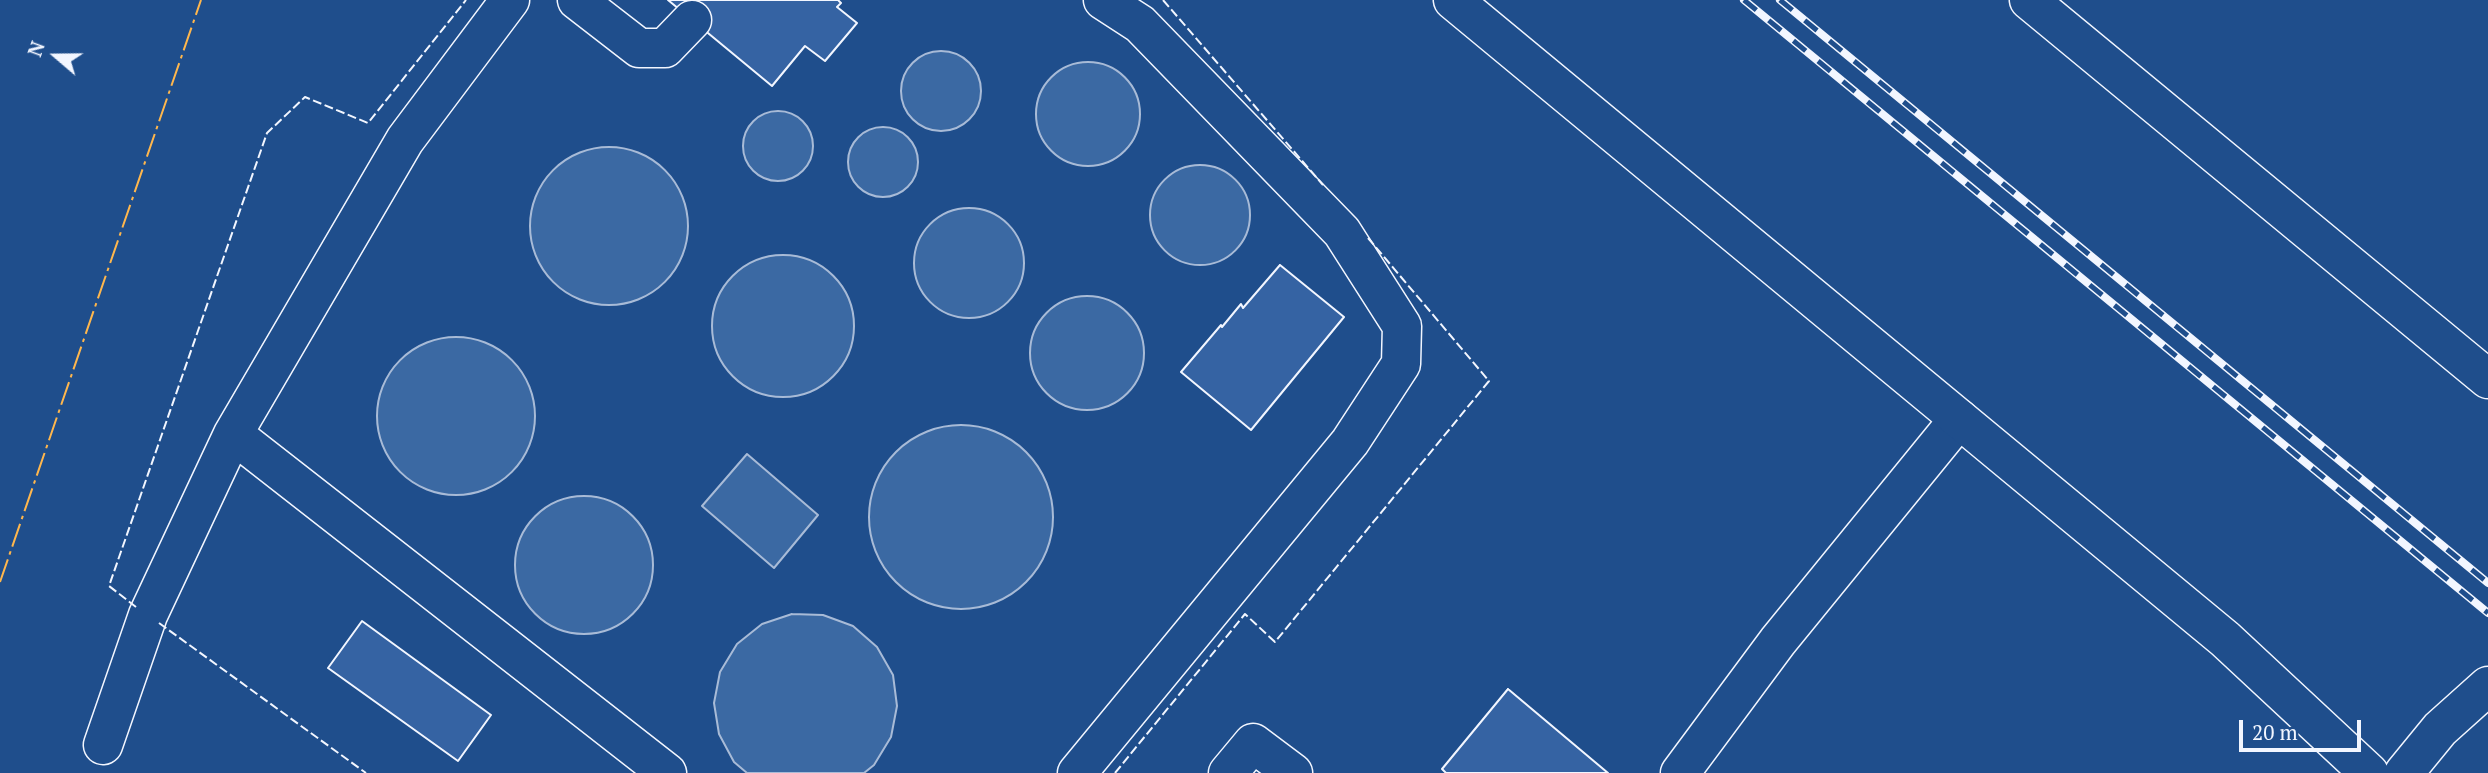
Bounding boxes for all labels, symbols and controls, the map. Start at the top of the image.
north arrow [21,21,91,91]
text: N [22,38,50,60]
scale bar [2243,706,2366,750]
text: 20 m [2252,718,2298,746]

